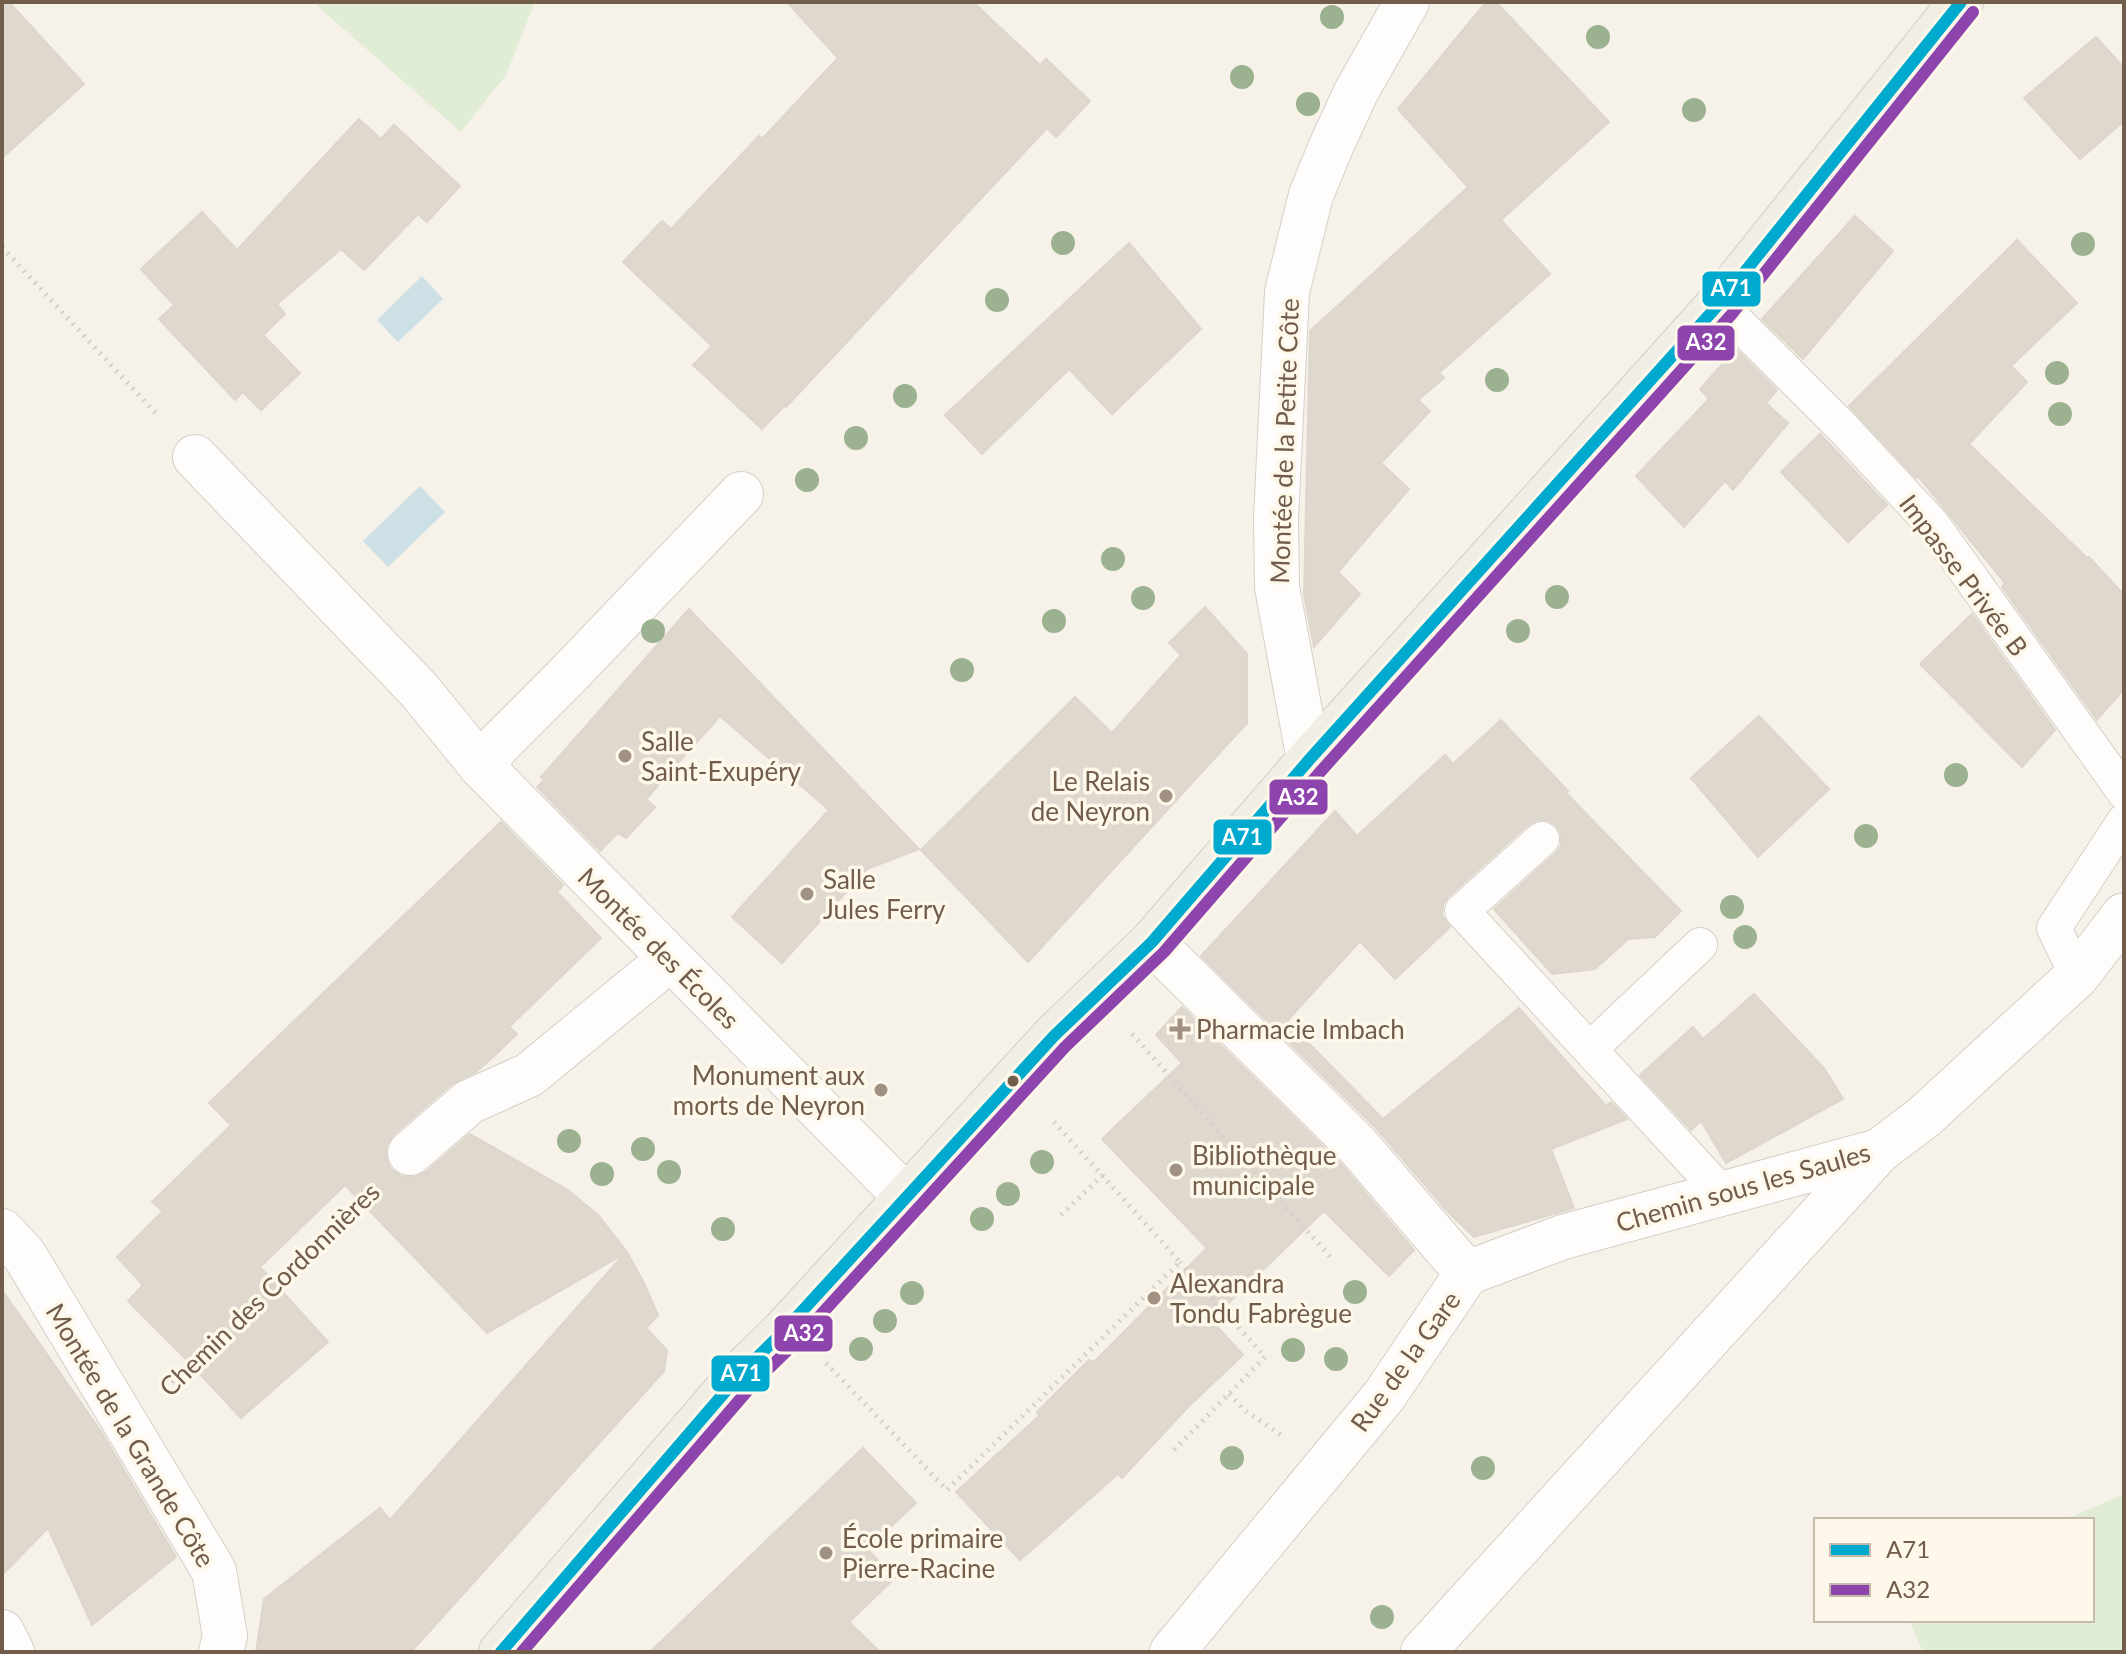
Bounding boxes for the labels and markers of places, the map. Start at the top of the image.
place label: Salle Saint-Exupéry [641,725,802,787]
marker: Salle Saint-Exupéry [616,747,634,765]
place label: Le Relais de Neyron [1031,765,1150,827]
marker: Le Relais de Neyron [1157,787,1175,805]
place label: Salle Jules Ferry [823,863,946,925]
marker: Salle Jules Ferry [798,885,816,903]
place label: Pharmacie Imbach [1196,1013,1405,1045]
marker: Pharmacie Imbach [1171,1020,1189,1038]
place label: Monument aux morts de Neyron [673,1059,865,1121]
unlabelled marker [1005,1073,1021,1089]
marker: Monument aux morts de Neyron [872,1081,890,1099]
place label: Bibliothèque municipale [1192,1139,1337,1201]
marker: Bibliothèque municipale [1167,1161,1185,1179]
place label: Alexandra Tondu Fabrègue [1170,1267,1352,1329]
marker: Alexandra Tondu Fabrègue [1145,1289,1163,1307]
place label: École primaire Pierre-Racine [842,1522,1003,1584]
marker: École primaire Pierre-Racine [817,1544,835,1562]

